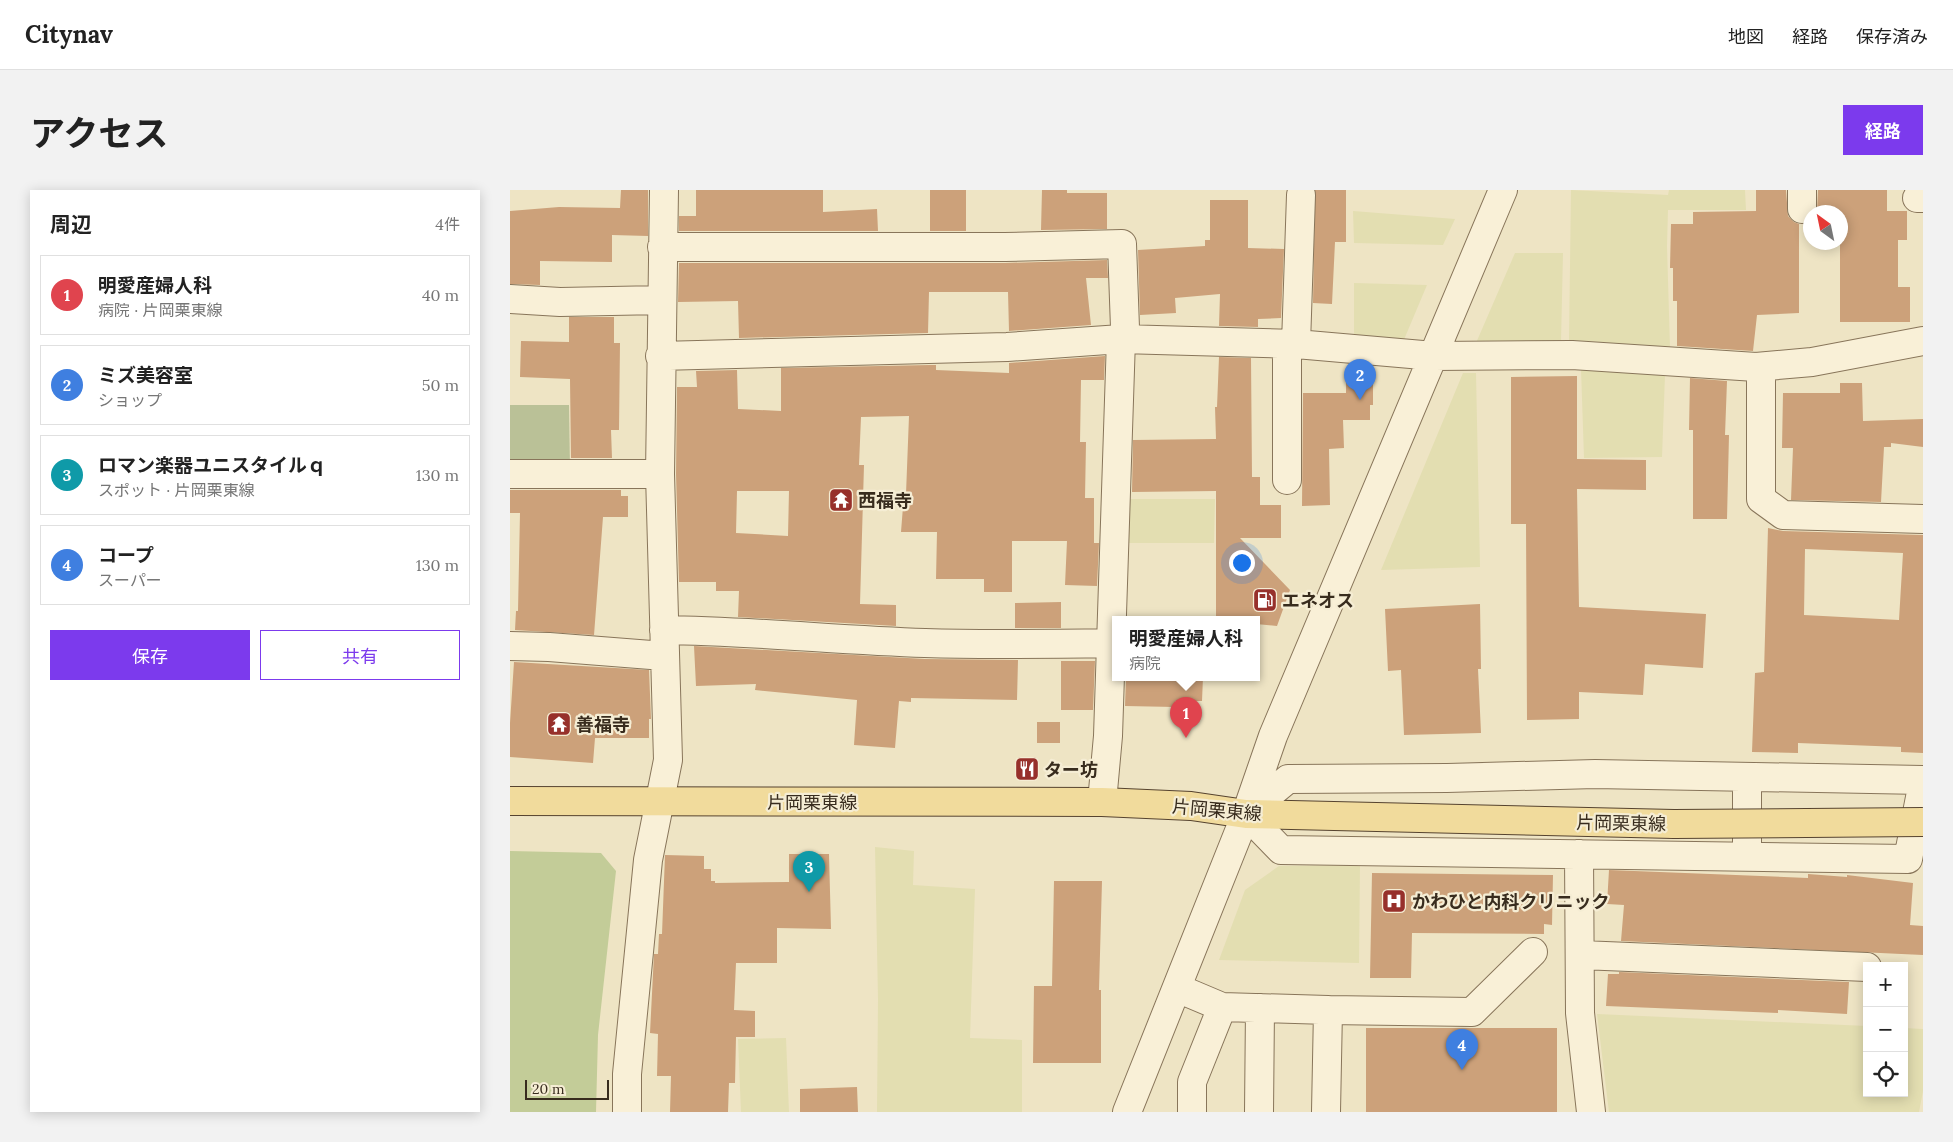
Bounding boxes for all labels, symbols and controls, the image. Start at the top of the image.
text: Citynav [25,19,113,50]
text: 地図 [1728,25,1764,48]
text: 経路 [1792,25,1828,48]
text: 保存済み [1856,25,1928,48]
button: 経路 [1843,105,1923,155]
text: アクセス [30,111,168,156]
north arrow [1803,205,1848,250]
text: 周辺 [50,211,92,238]
text: 4件 [435,214,460,234]
text: 明愛産婦人科 [98,273,212,297]
text: 1 [64,285,70,305]
text: 40 m [422,285,459,305]
text: 病院 · 片岡栗東線 [98,300,222,320]
pin: 2 [1344,359,1376,400]
text: ミズ美容室 [98,363,193,387]
text: 2 [63,375,71,395]
text: 50 m [422,375,459,395]
text: ショップ [98,390,162,410]
text: ロマン楽器ユニスタイルｑ [98,453,326,477]
text: 3 [63,465,71,485]
text: 130 m [416,465,459,485]
text: スポット · 片岡栗東線 [98,480,254,500]
temple icon: 西福寺 [828,487,854,513]
place label: 西福寺 [858,489,912,512]
text: コープ [98,543,154,567]
your location [1229,550,1255,576]
text: 4 [63,555,71,575]
text: 130 m [416,555,459,575]
text: スーパー [98,570,162,590]
fuel station icon: エネオス [1252,587,1278,613]
place label: エネオス [1282,589,1354,612]
popup [1112,616,1260,681]
text: 明愛産婦人科 [1129,626,1243,650]
button: 保存 [50,630,250,680]
button: 共有 [260,630,460,680]
text: 病院 [1129,653,1161,673]
pin: 1 [1170,697,1202,738]
temple icon: 善福寺 [546,711,572,737]
place label: 善福寺 [576,713,630,736]
restaurant icon: ター坊 [1014,756,1040,782]
place label: ター坊 [1044,758,1098,781]
street label: 片岡栗東線 [767,791,857,814]
street label: 片岡栗東線 [1171,795,1263,825]
street label: 片岡栗東線 [1576,811,1666,835]
pin: 3 [793,851,825,892]
hospital icon: かわひと内科クリニック [1381,888,1407,914]
place label: かわひと内科クリニック [1412,890,1609,913]
map controls [1863,962,1908,1097]
button: + [1863,962,1908,1007]
button: − [1863,1007,1908,1052]
pin: 4 [1446,1029,1478,1070]
button: locate [1863,1052,1908,1097]
scale bar [525,1077,609,1100]
text: 20 m [532,1080,564,1098]

